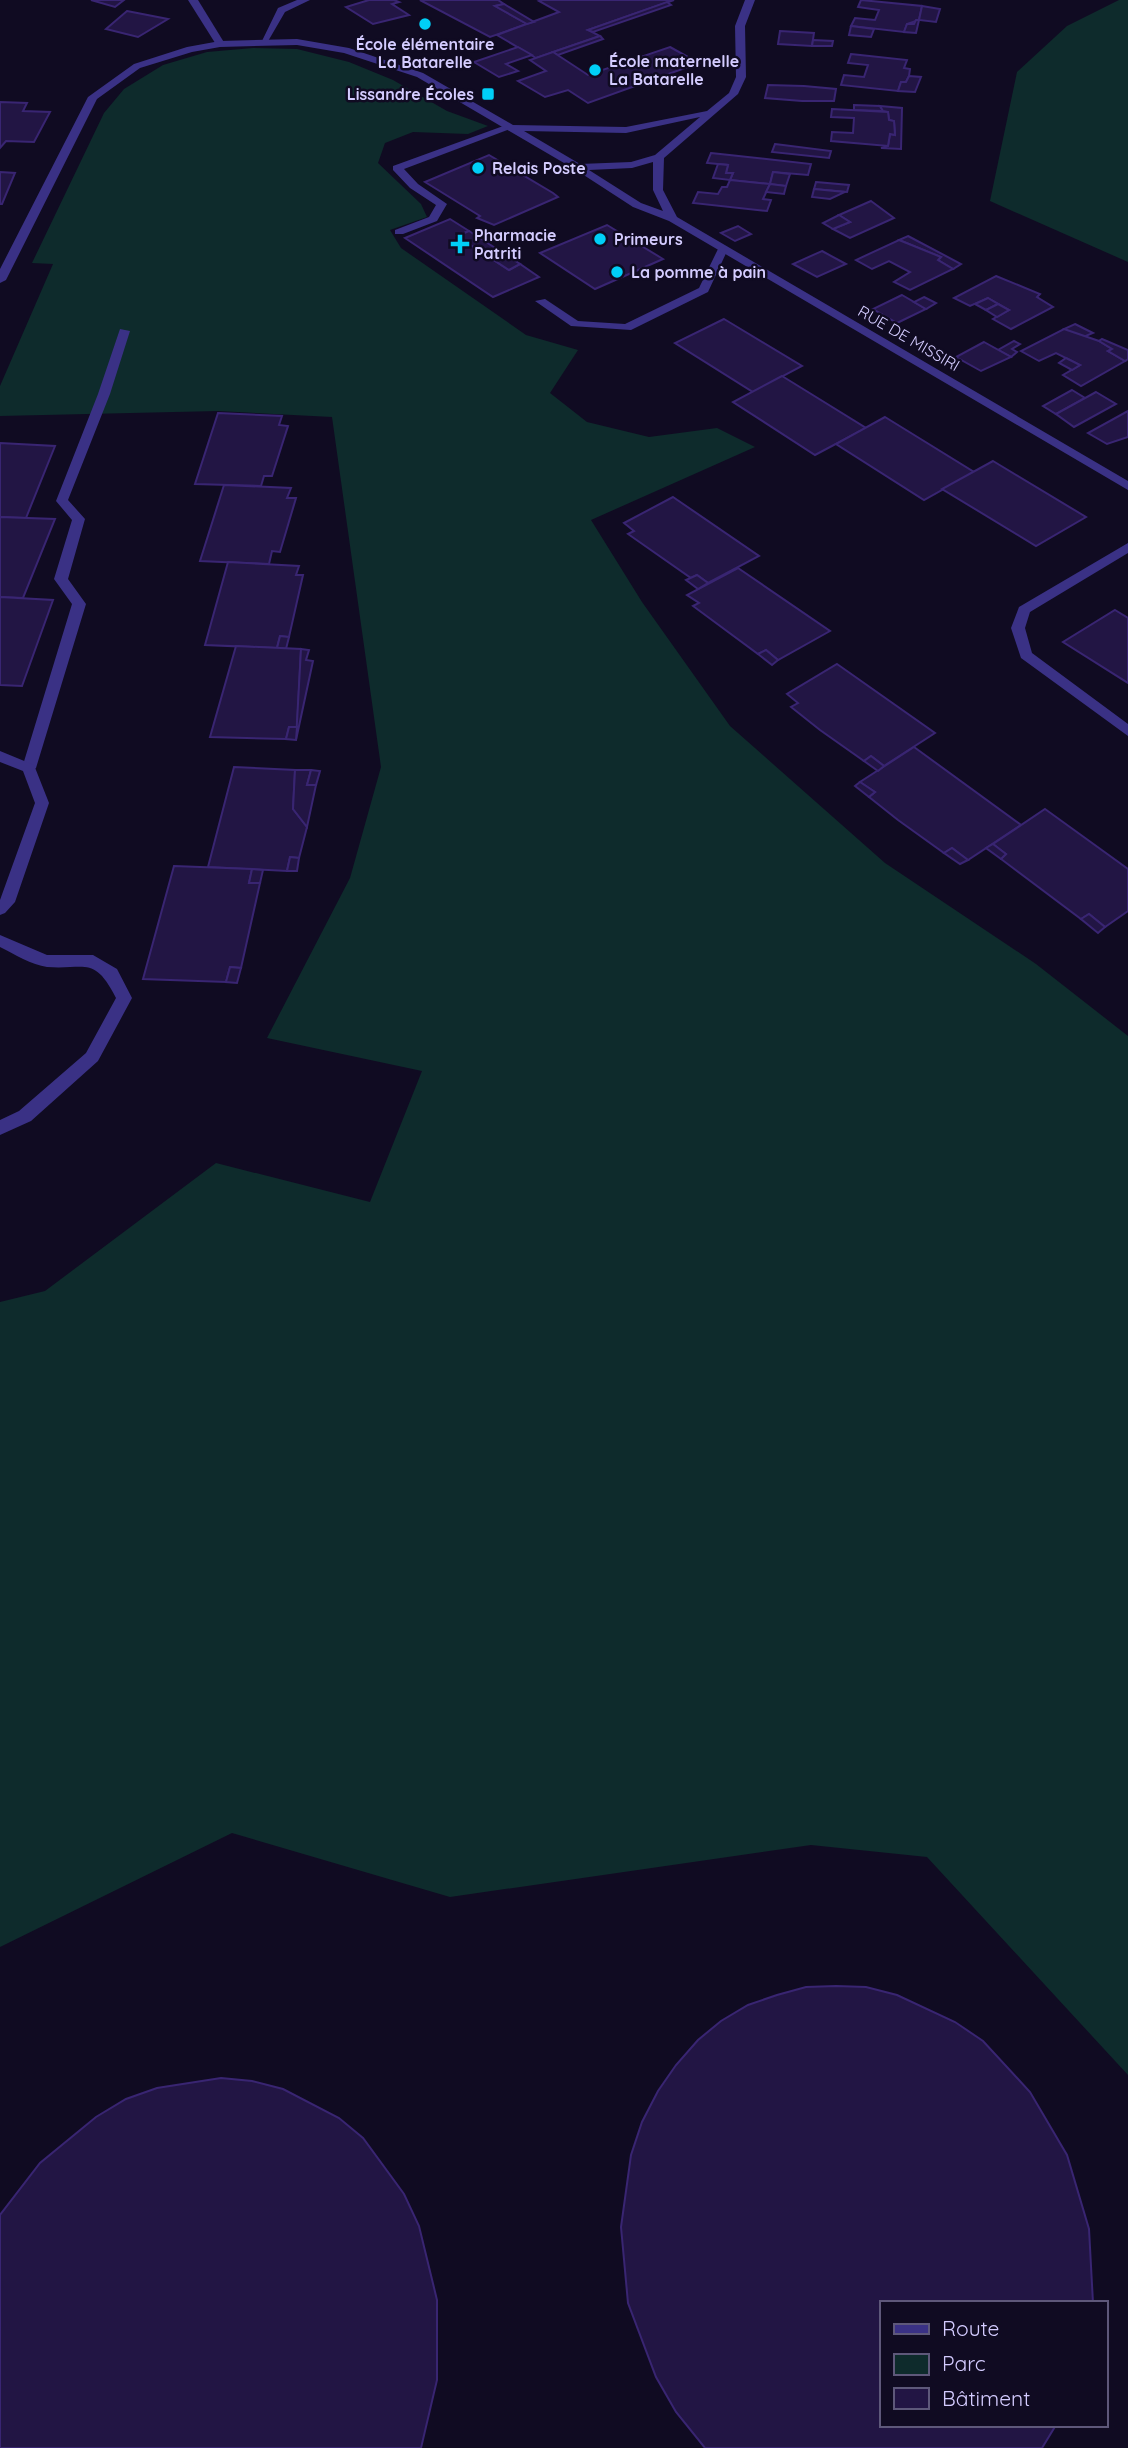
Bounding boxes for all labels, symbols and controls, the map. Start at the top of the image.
marker: École élémentaire La Batarelle [417,16,433,32]
place label: École élémentaire La Batarelle [356,34,494,72]
place label: École maternelle La Batarelle [609,51,739,89]
marker: École maternelle La Batarelle [587,62,603,78]
place label: Lissandre Écoles [347,84,474,104]
marker: Lissandre Écoles [480,86,496,102]
place label: Relais Poste [492,158,586,178]
marker: Relais Poste [470,160,486,176]
place label: Pharmacie Patriti [474,225,556,263]
place label: Primeurs [614,229,683,249]
marker: Primeurs [592,231,608,247]
marker: Pharmacie Patriti [452,236,468,252]
place label: La pomme à pain [631,262,766,282]
marker: La pomme à pain [609,264,625,280]
street label: RUE DE MISSIRI [854,301,964,375]
legend [880,2301,1107,2427]
text: Route [942,2315,999,2341]
text: Parc [942,2350,986,2376]
text: Bâtiment [942,2385,1030,2411]

